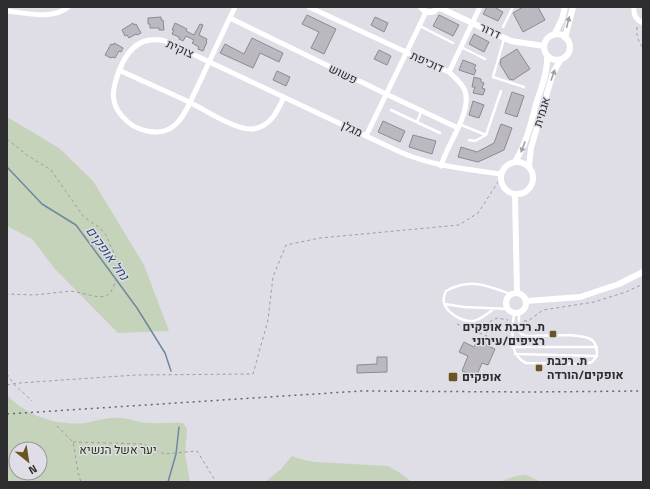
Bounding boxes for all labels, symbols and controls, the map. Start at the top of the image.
one-way arrow [566,16,572,29]
street label: דרור [476,17,504,44]
street label: צוקית [163,34,198,63]
street label: דוכיפת [407,46,447,77]
street label: פשוש [326,58,361,89]
one-way arrow [550,69,556,81]
street label: אגמית [528,94,555,129]
street label: מגלן [338,115,366,142]
one-way arrow [519,142,525,154]
water label: נחל אופקים [81,222,135,285]
place label: ת. רכבת אופקים רציפים/עירוני [463,317,545,350]
marker: ת. רכבת אופקים רציפים/עירוני [548,329,558,339]
place label: ת. רכבת אופקים/הורדה [547,351,624,384]
marker: ת. רכבת אופקים/הורדה [534,363,544,373]
place label: אופקים [462,367,502,386]
marker: אופקים [447,371,459,383]
park label: יער אשל הנשיא [79,440,157,459]
north arrow [8,441,48,481]
text: N [26,461,40,478]

